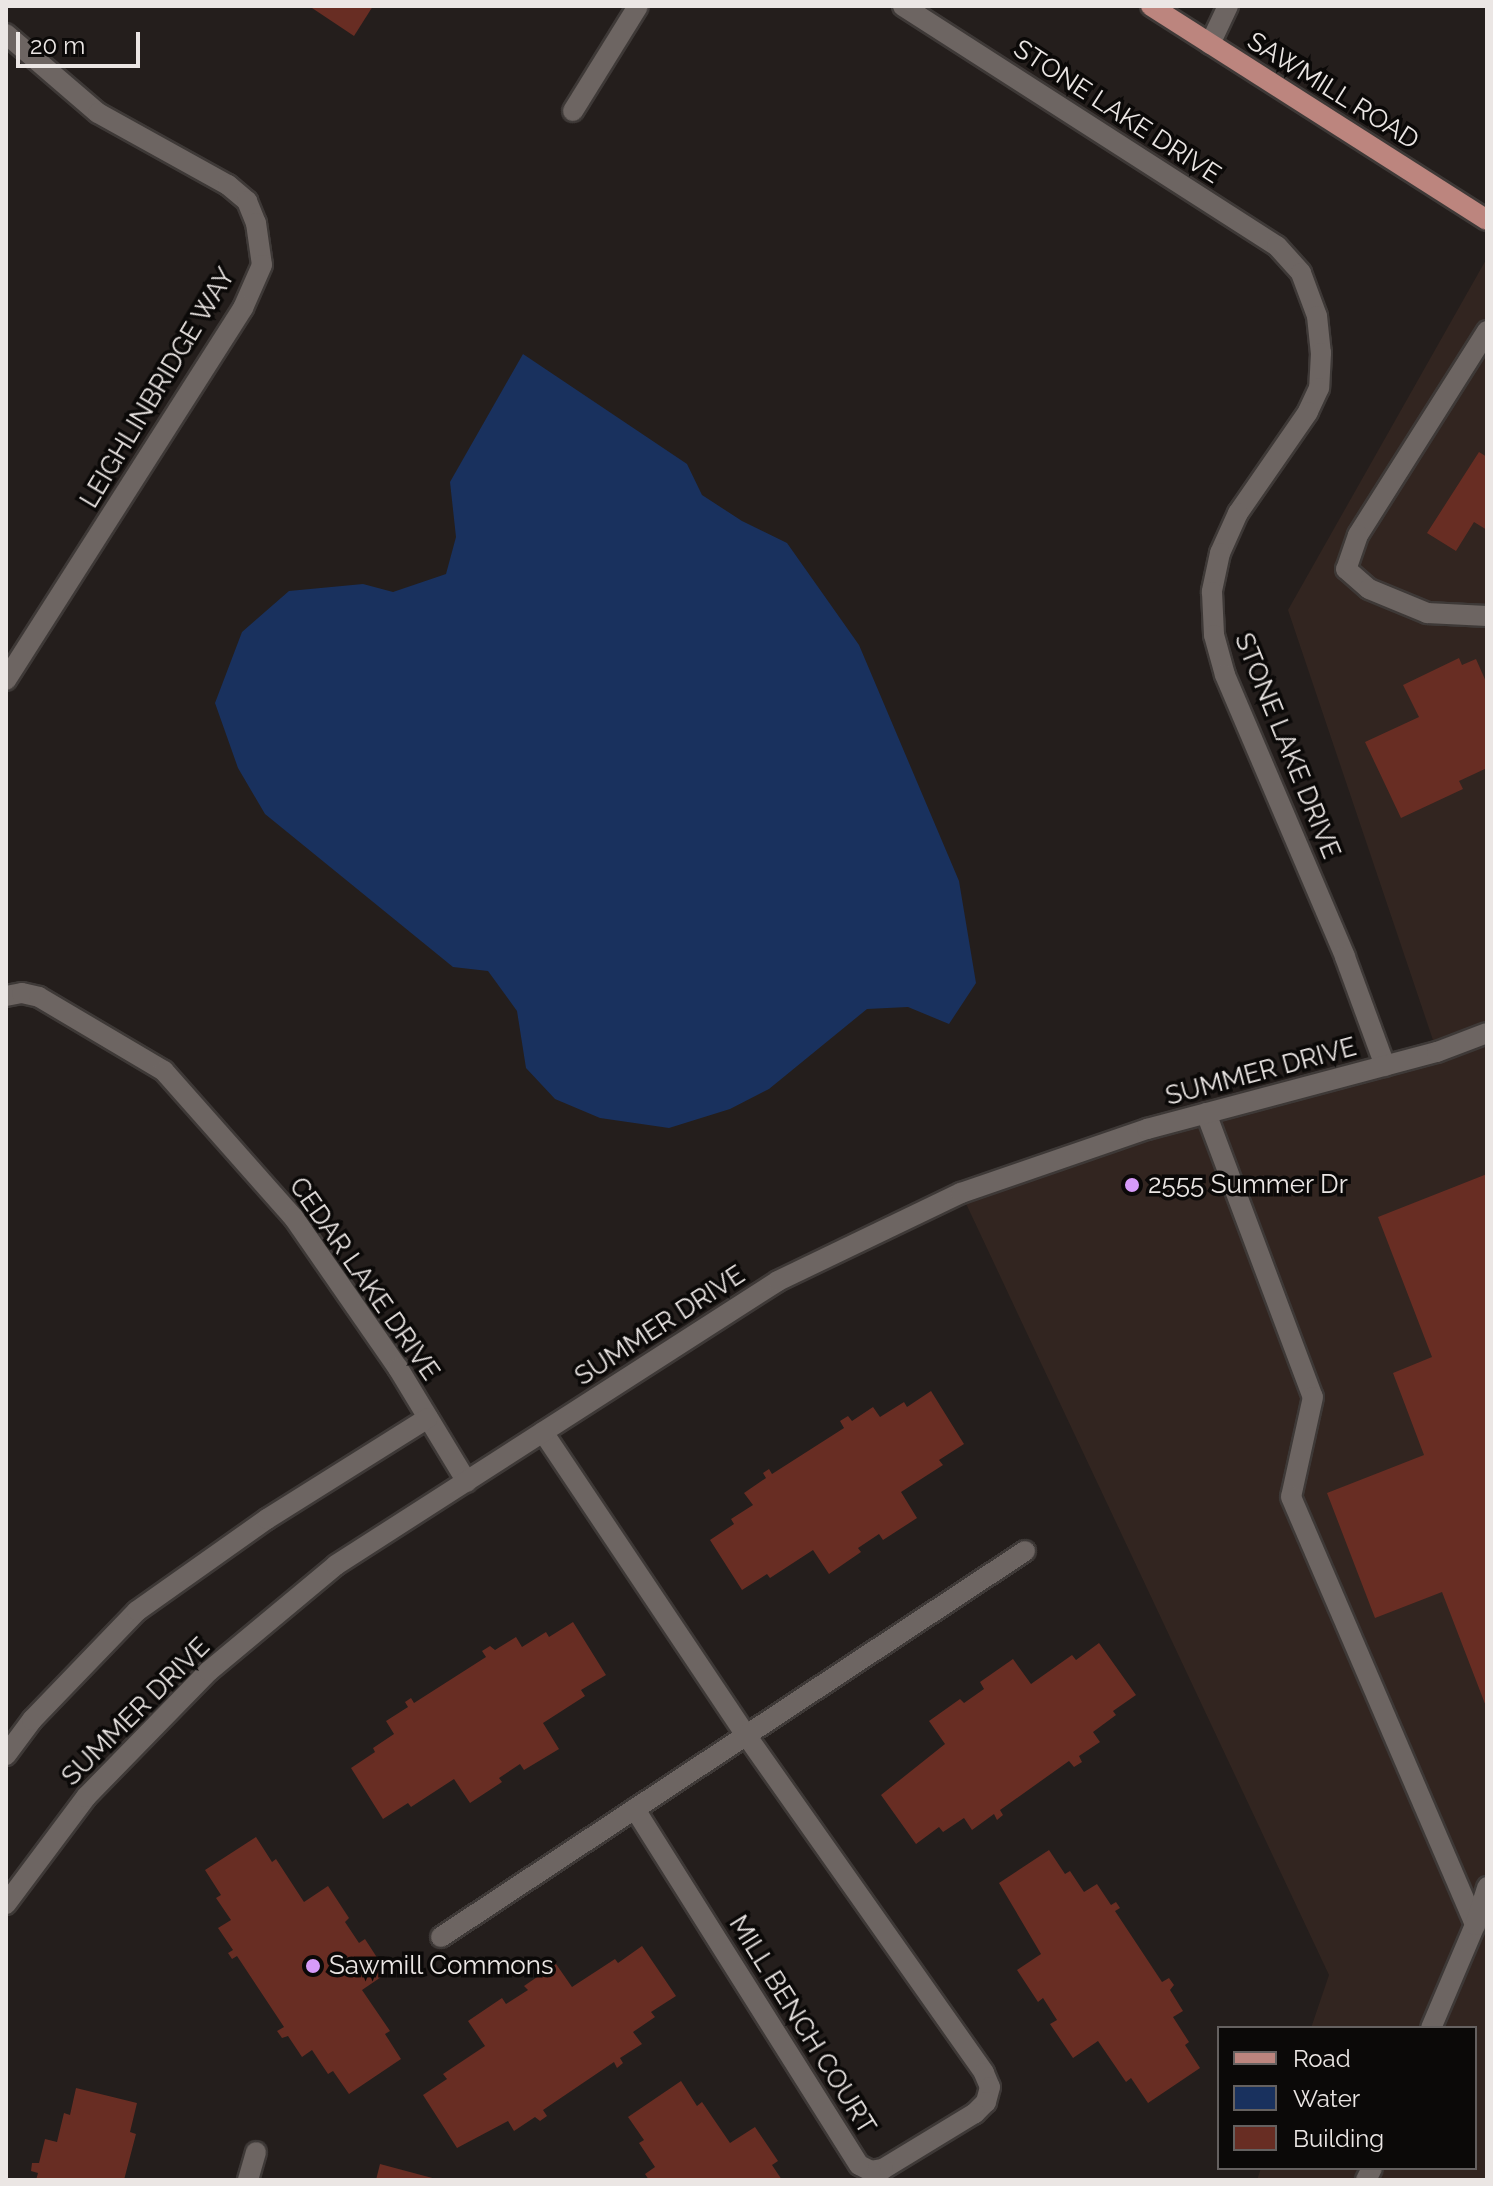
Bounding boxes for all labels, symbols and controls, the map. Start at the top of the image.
scale bar [20,16,144,66]
street label: SAWMILL ROAD [1241,26,1425,156]
text: 20 m [30,31,85,60]
street label: STONE LAKE DRIVE [1008,33,1226,191]
street label: LEIGHLINBRIDGE WAY [74,262,242,514]
street label: STONE LAKE DRIVE [1227,629,1347,863]
street label: SUMMER DRIVE [1162,1032,1360,1112]
place label: 2555 Summer Dr [1148,1169,1348,1201]
street label: CEDAR LAKE DRIVE [282,1172,446,1386]
marker: 2555 Summer Dr [1123,1176,1141,1194]
street label: SUMMER DRIVE [569,1260,751,1392]
street label: SUMMER DRIVE [56,1632,216,1792]
street label: MILL BENCH COURT [722,1910,882,2140]
place label: Sawmill Commons [329,1950,554,1982]
marker: Sawmill Commons [304,1957,322,1975]
legend [1217,2026,1477,2170]
text: Road [1293,2044,1351,2073]
text: Water [1293,2084,1360,2113]
text: Building [1293,2124,1384,2153]

